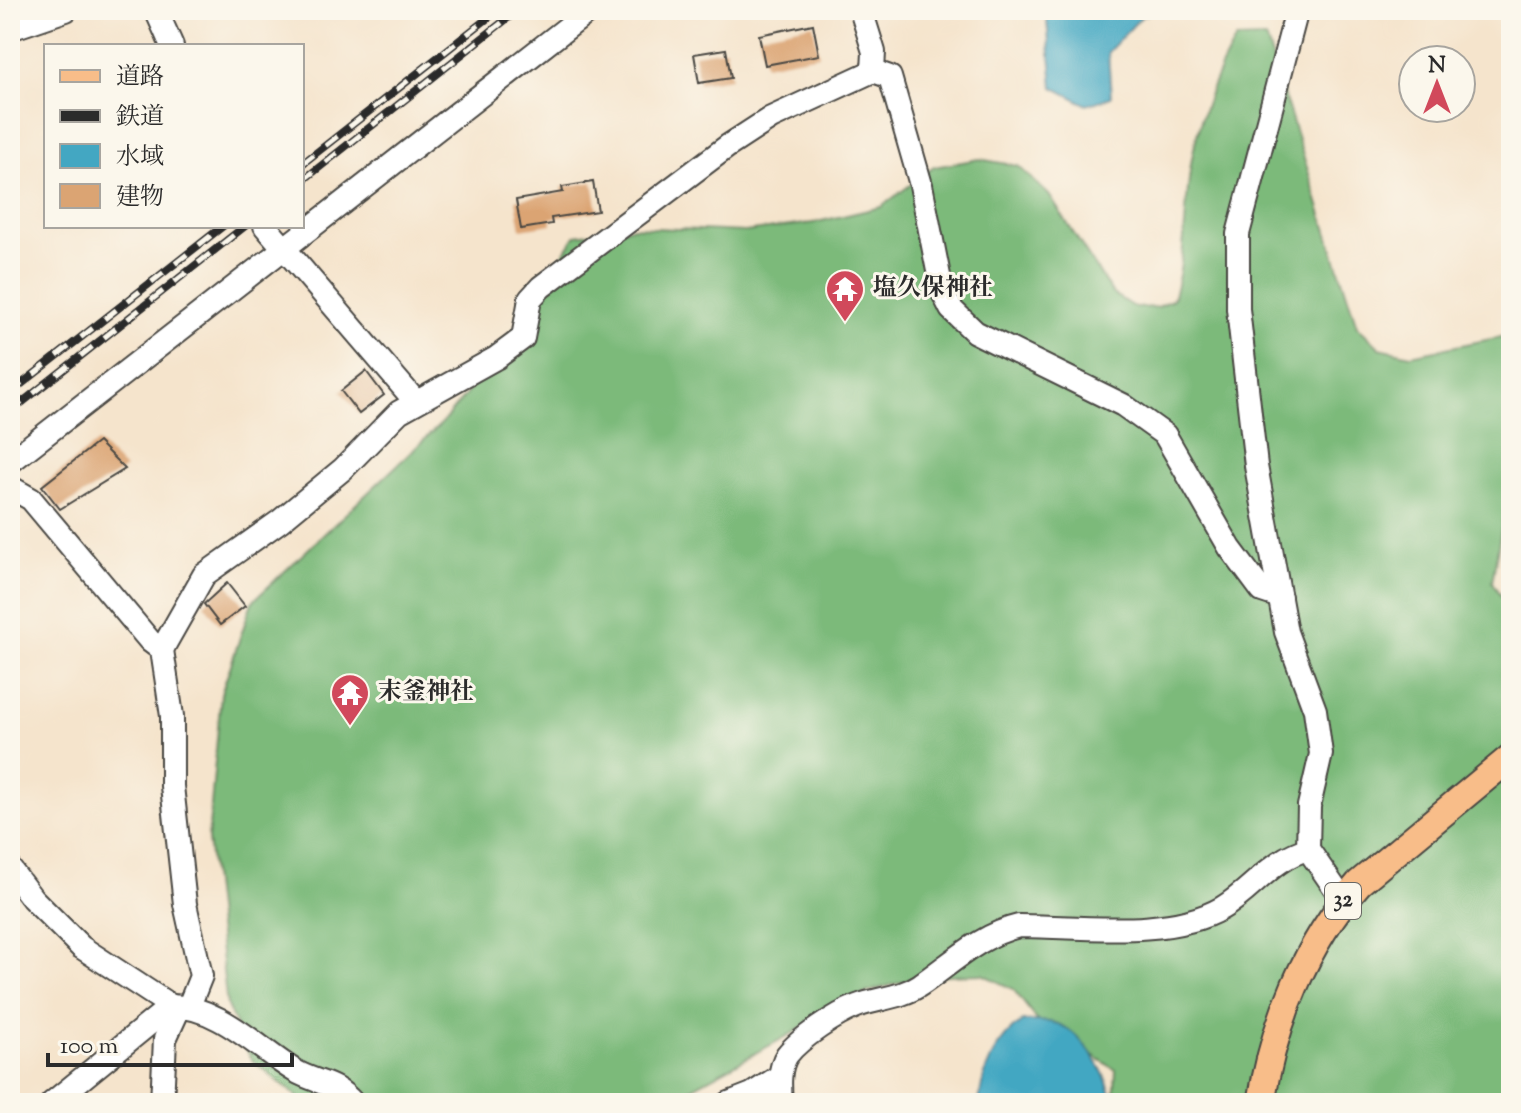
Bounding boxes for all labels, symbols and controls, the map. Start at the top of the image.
legend [44,44,304,228]
north arrow [1397,44,1477,124]
text: N [1428,51,1446,83]
text: 道路 [116,61,164,95]
text: 鉄道 [116,101,164,135]
text: 水域 [116,141,164,175]
text: 建物 [116,181,164,215]
temple icon: 塩久保神社 [824,268,866,323]
place label: 塩久保神社 [873,272,993,306]
temple icon: 末釜神社 [329,672,371,727]
place label: 末釜神社 [378,676,474,710]
road number: 32 [1325,883,1361,919]
scale bar [48,1017,292,1067]
text: 100 m [60,1030,118,1064]

